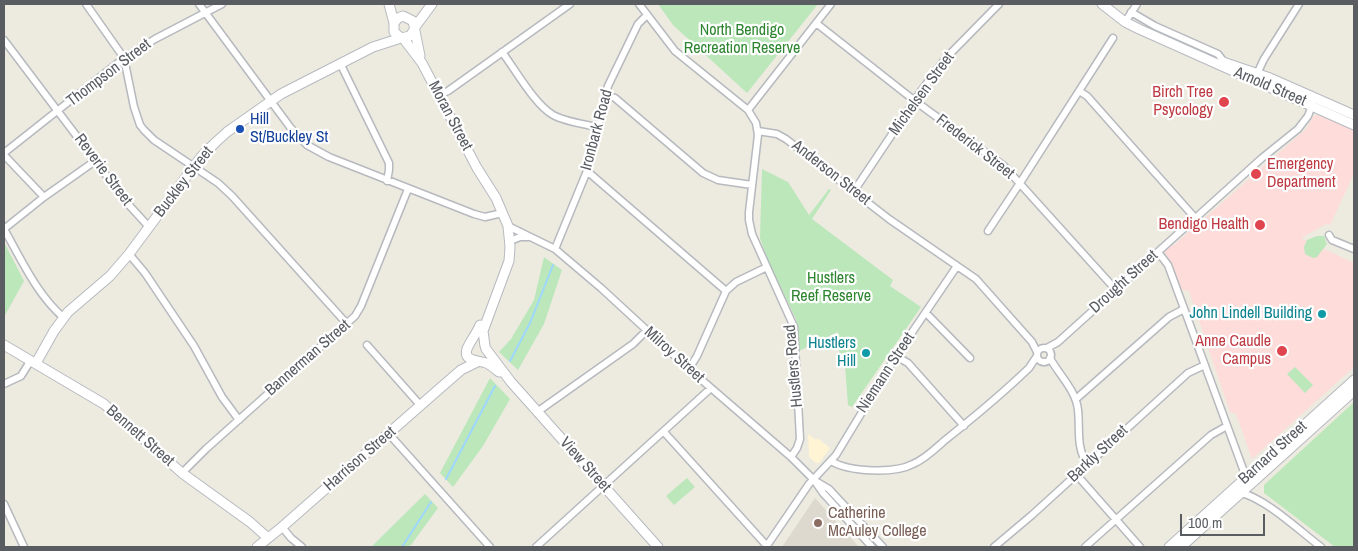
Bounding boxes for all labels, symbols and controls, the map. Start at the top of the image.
park label: North Bendigo Recreation Reserve [684,21,800,59]
street label: Thompson Street [63,35,155,111]
street label: Michelsen Street [885,49,959,139]
street label: Arnold Street [1231,63,1309,111]
street label: Moran Street [424,78,476,154]
place label: Birch Tree Psycology [1152,83,1213,121]
street label: Ironbark Road [577,87,617,173]
marker: Birch Tree Psycology [1217,95,1231,109]
place label: Hill St/Buckley St [250,110,328,148]
street label: Frederick Street [932,110,1018,184]
marker: Hill St/Buckley St [234,123,246,135]
street label: Reverie Street [70,130,136,210]
street label: Anderson Street [788,136,874,210]
street label: Buckley Street [150,143,218,221]
place label: Emergency Department [1267,155,1336,193]
marker: Emergency Department [1249,167,1263,181]
place label: Bendigo Health [1159,215,1249,235]
marker: Bendigo Health [1253,218,1267,232]
street label: Drought Street [1086,246,1162,318]
park label: Hustlers Reef Reserve [791,269,871,307]
place label: John Lindell Building [1189,304,1312,324]
marker: John Lindell Building [1316,308,1328,320]
street label: Bannerman Street [262,316,354,400]
street label: Milroy Street [640,323,708,387]
street label: Hustlers Road [781,324,807,408]
street label: Niemann Street [853,329,919,417]
place label: Anne Caudle Campus [1195,332,1271,370]
place label: Hustlers Hill [808,334,856,372]
marker: Anne Caudle Campus [1275,344,1289,358]
marker: Hustlers Hill [860,347,872,359]
street label: Bennett Street [102,401,178,471]
street label: Barnard Street [1235,417,1311,489]
street label: Barkly Street [1064,421,1132,487]
street label: Harrison Street [320,423,400,495]
street label: View Street [555,433,615,497]
place label: Catherine McAuley College [828,504,926,542]
scale bar [1183,504,1268,536]
text: 100 m [1188,512,1222,533]
marker: Catherine McAuley College [812,517,824,529]

